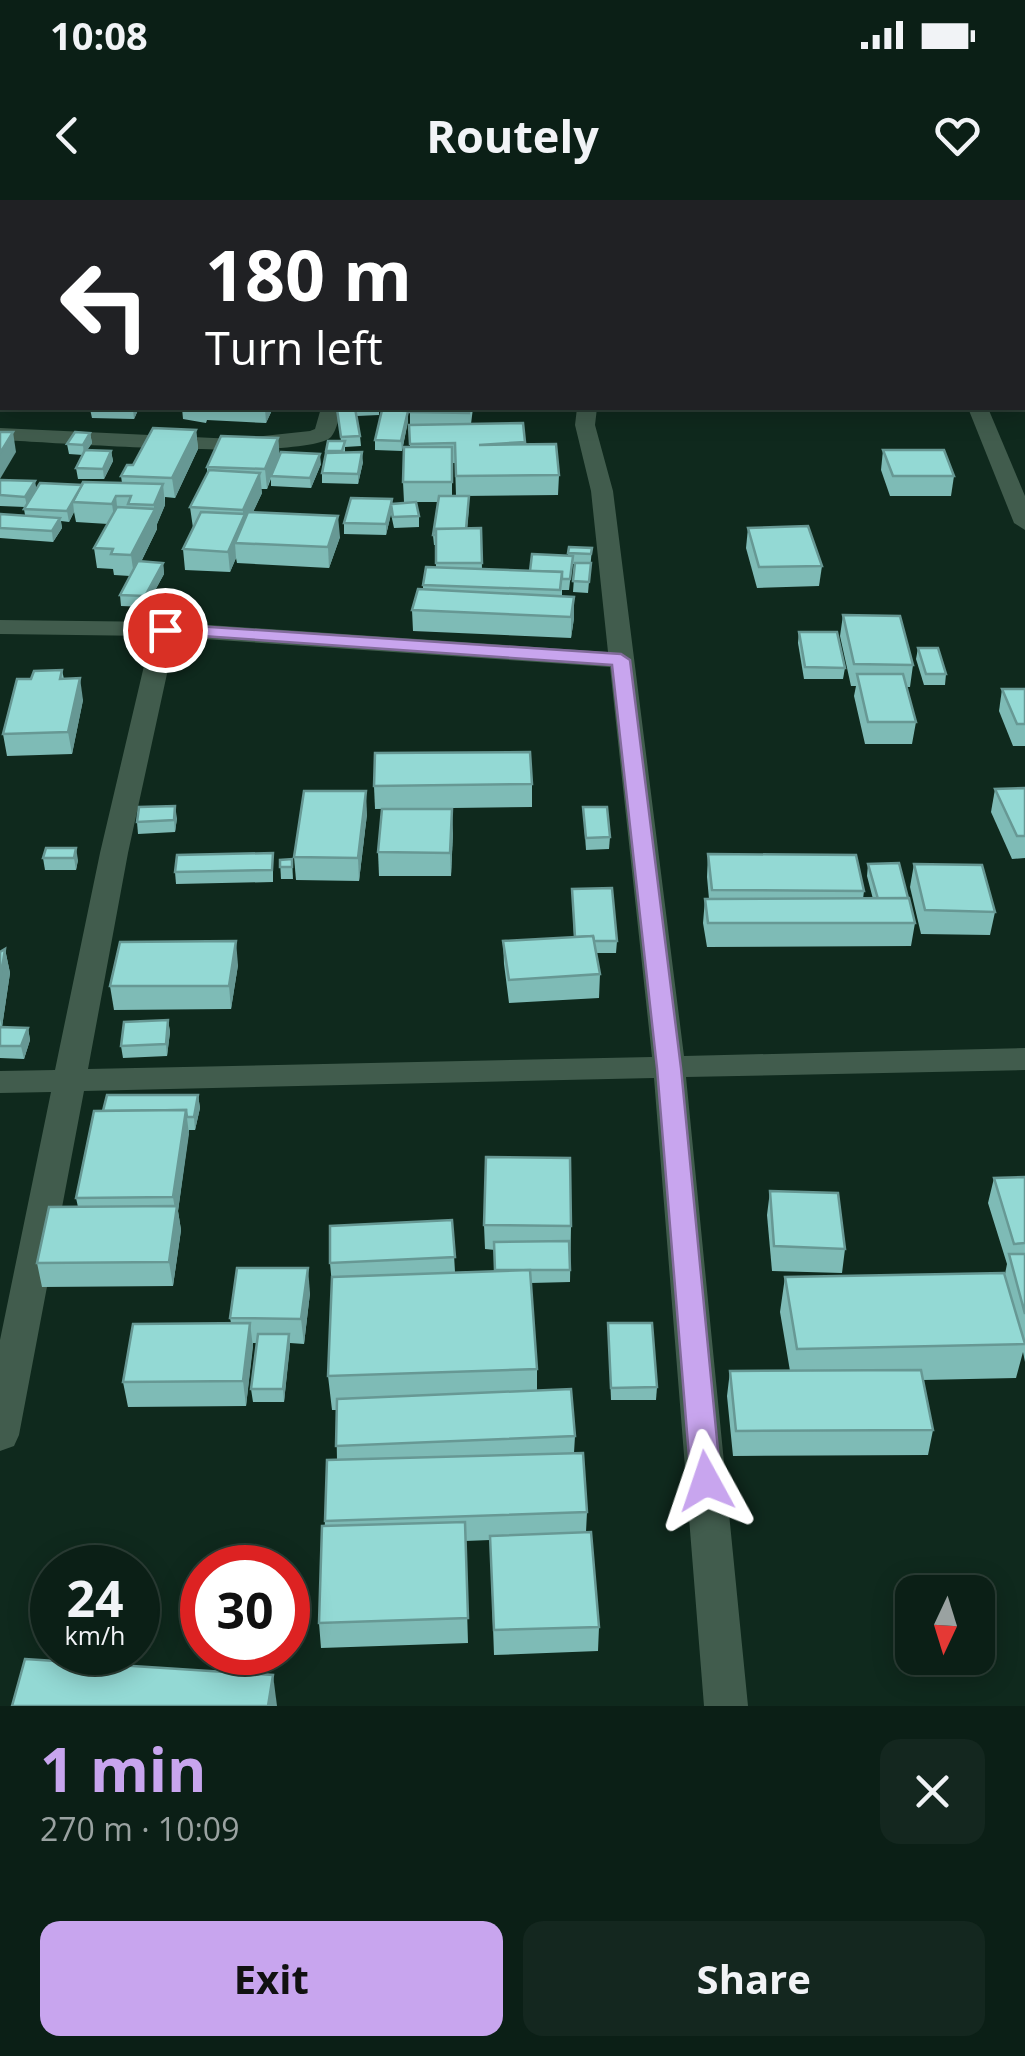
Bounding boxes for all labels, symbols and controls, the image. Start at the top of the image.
text: 10:08 [50,9,148,61]
text: Routely [426,105,599,166]
icon: back [40,108,95,163]
icon: heart [930,108,985,163]
text: 180 m [205,226,412,322]
icon: left [40,240,170,370]
text: Turn left [205,317,383,378]
pin [123,588,208,673]
icon: arrive [138,603,193,658]
position arrow [654,1429,758,1533]
speed limit sign: 30 [180,1545,310,1675]
text: 24 [66,1564,124,1632]
north arrow [895,1575,995,1675]
map controls [895,1575,995,1675]
text: km/h [65,1618,125,1652]
text: 1 min [40,1728,207,1810]
button: close [880,1739,985,1844]
text: 270 m · 10:09 [40,1807,239,1850]
button: Exit [40,1921,503,2036]
button: Share [523,1921,985,2036]

